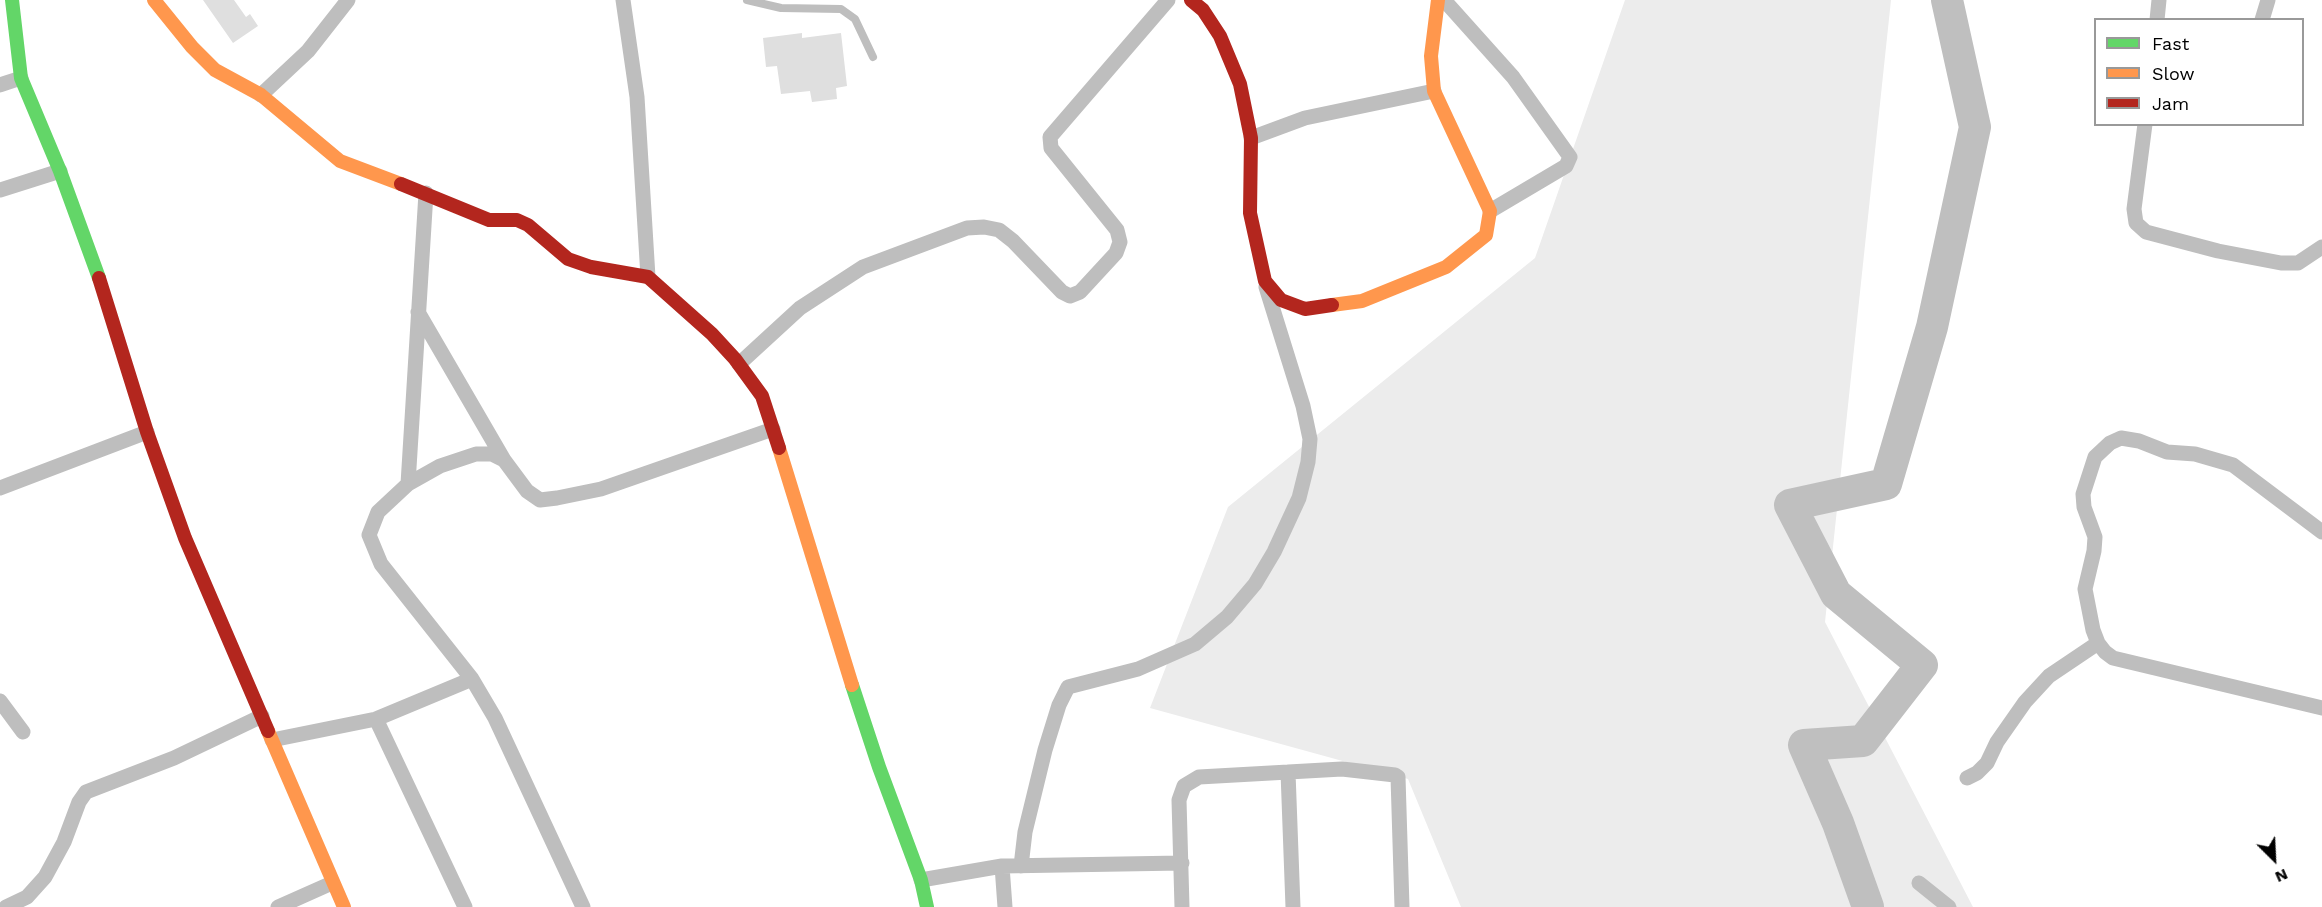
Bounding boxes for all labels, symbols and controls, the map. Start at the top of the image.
legend [2094,18,2304,126]
text: Fast [2152,33,2189,54]
text: Slow [2152,63,2195,84]
text: Jam [2152,93,2189,114]
north arrow [2244,829,2304,889]
text: N [2272,865,2291,887]

